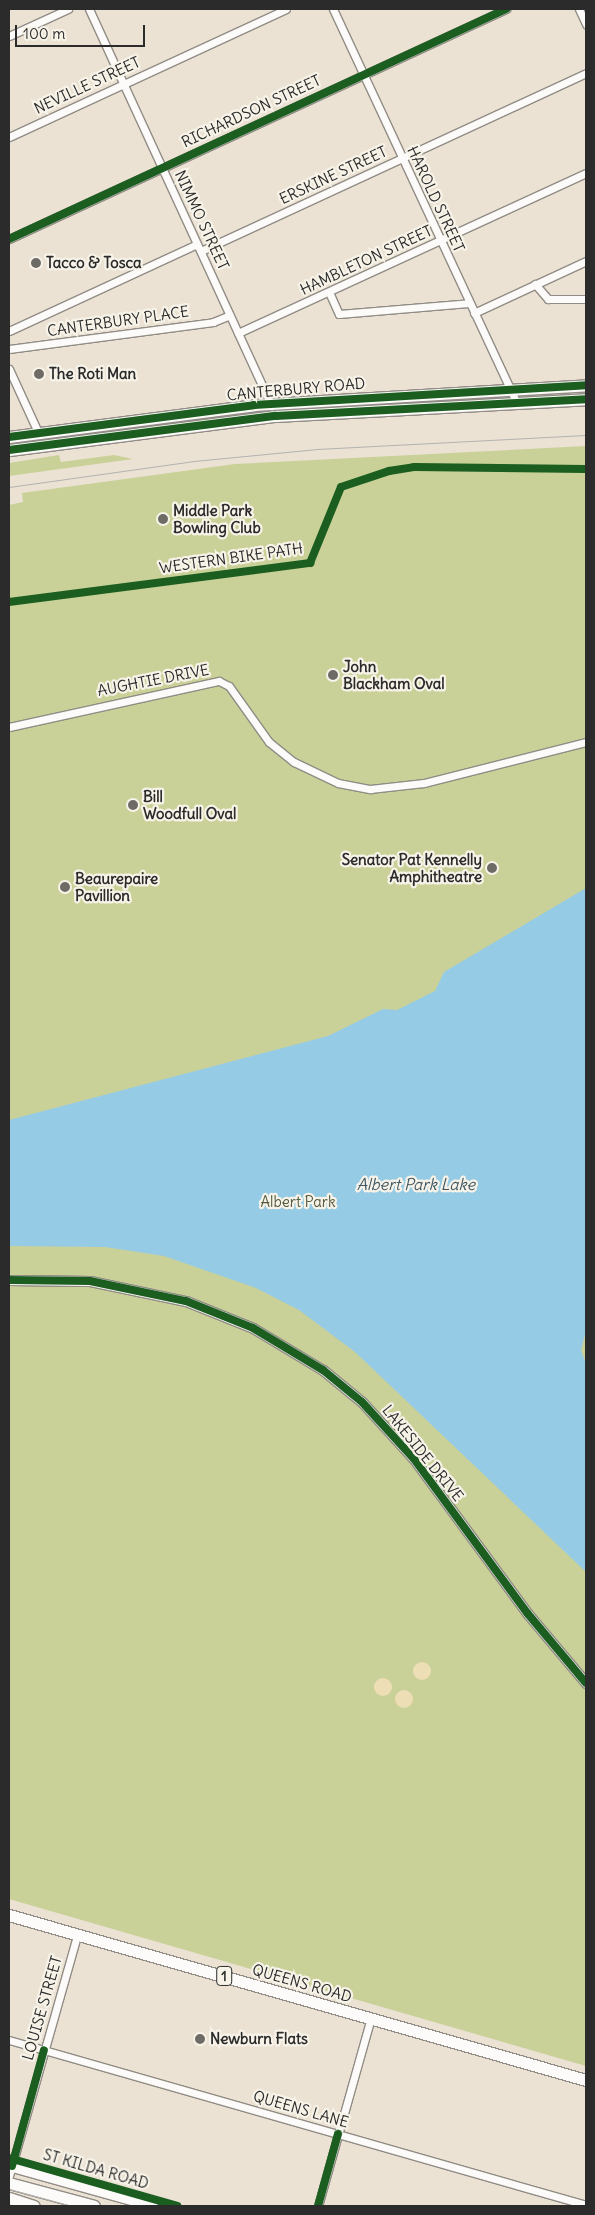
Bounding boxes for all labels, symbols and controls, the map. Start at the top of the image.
scale bar [18,15,148,47]
text: 100 m [23,24,65,43]
street label: NEVILLE STREET [31,53,143,117]
street label: RICHARDSON STREET [179,71,323,151]
street label: ERSKINE STREET [276,142,390,208]
street label: HAROLD STREET [404,143,468,255]
street label: NIMMO STREET [171,167,233,273]
street label: HAMBLETON STREET [297,222,435,298]
place label: Tacco & Tosca [46,254,142,272]
marker: Tacco & Tosca [30,257,42,269]
street label: CANTERBURY PLACE [46,302,190,340]
place label: The Roti Man [49,365,136,383]
marker: The Roti Man [33,368,45,380]
street label: CANTERBURY ROAD [226,374,366,404]
place label: Middle Park Bowling Club [173,501,261,536]
marker: Middle Park Bowling Club [157,513,169,525]
street label: WESTERN BIKE PATH [158,539,304,577]
place label: John Blackham Oval [343,657,445,692]
street label: AUGHTIE DRIVE [96,660,210,700]
marker: John Blackham Oval [327,669,339,681]
place label: Bill Woodfull Oval [143,787,236,822]
marker: Bill Woodfull Oval [127,799,139,811]
place label: Senator Pat Kennelly Amphitheatre [342,850,482,885]
marker: Senator Pat Kennelly Amphitheatre [486,862,498,874]
place label: Beaurepaire Pavillion [75,869,158,904]
marker: Beaurepaire Pavillion [59,881,71,893]
water label: Albert Park Lake [357,1174,475,1194]
park label: Albert Park [260,1193,336,1211]
street label: LAKESIDE DRIVE [379,1401,467,1505]
street label: LOUISE STREET [18,1954,66,2062]
street label: QUEENS ROAD [250,1960,354,2006]
road number: 1 [215,1964,233,1988]
place label: Newburn Flats [210,2030,308,2048]
marker: Newburn Flats [194,2033,206,2045]
street label: QUEENS LANE [251,2087,351,2131]
street label: ST KILDA ROAD [41,2145,151,2193]

